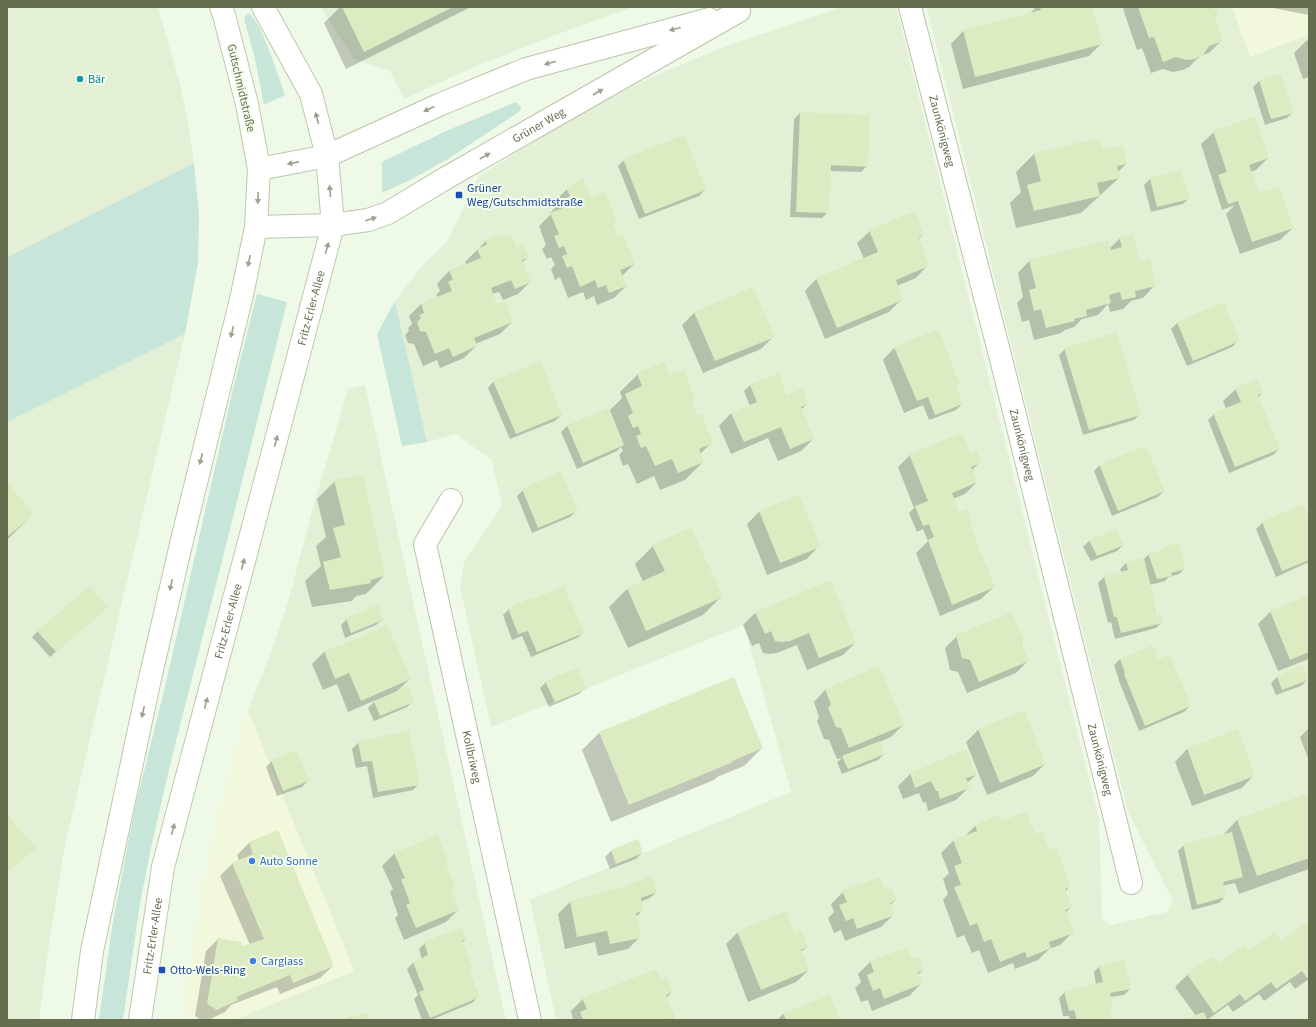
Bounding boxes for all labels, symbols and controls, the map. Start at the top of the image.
one-way arrow [668,26,681,32]
street label: Gutschmidtstraße [223,42,259,134]
one-way arrow [544,60,557,66]
place label: Bär [88,71,106,88]
marker: Bär [75,74,85,84]
one-way arrow [592,88,604,95]
street label: Zaunkönigweg [925,93,959,169]
street label: Grüner Weg [509,103,568,147]
one-way arrow [424,106,435,112]
one-way arrow [314,112,320,125]
one-way arrow [479,153,491,159]
one-way arrow [287,160,299,166]
place label: Grüner Weg/Gutschmidtstraße [467,180,583,211]
one-way arrow [327,185,333,197]
marker: Grüner Weg/Gutschmidtstraße [454,190,464,200]
one-way arrow [254,192,261,204]
one-way arrow [366,216,378,222]
one-way arrow [324,242,330,254]
one-way arrow [246,255,252,267]
street label: Fritz-Erler-Allee [293,268,329,347]
one-way arrow [229,326,235,339]
street label: Zaunkönigweg [1005,407,1039,483]
one-way arrow [273,435,279,448]
one-way arrow [198,452,204,465]
one-way arrow [240,558,246,570]
one-way arrow [168,579,174,591]
street label: Fritz-Erler-Allee [210,582,246,661]
one-way arrow [204,697,210,709]
one-way arrow [139,706,145,718]
street label: Zaunkönigweg [1083,721,1117,797]
street label: Kolibriweg [458,729,486,785]
one-way arrow [170,823,176,835]
place label: Auto Sonne [260,853,318,870]
marker: Auto Sonne [247,856,257,866]
street label: Fritz-Erler-Allee [138,896,167,975]
place label: Carglass [261,953,303,970]
marker: Carglass [248,956,258,966]
place label: Otto-Wels-Ring [170,962,246,979]
marker: Otto-Wels-Ring [157,965,167,975]

